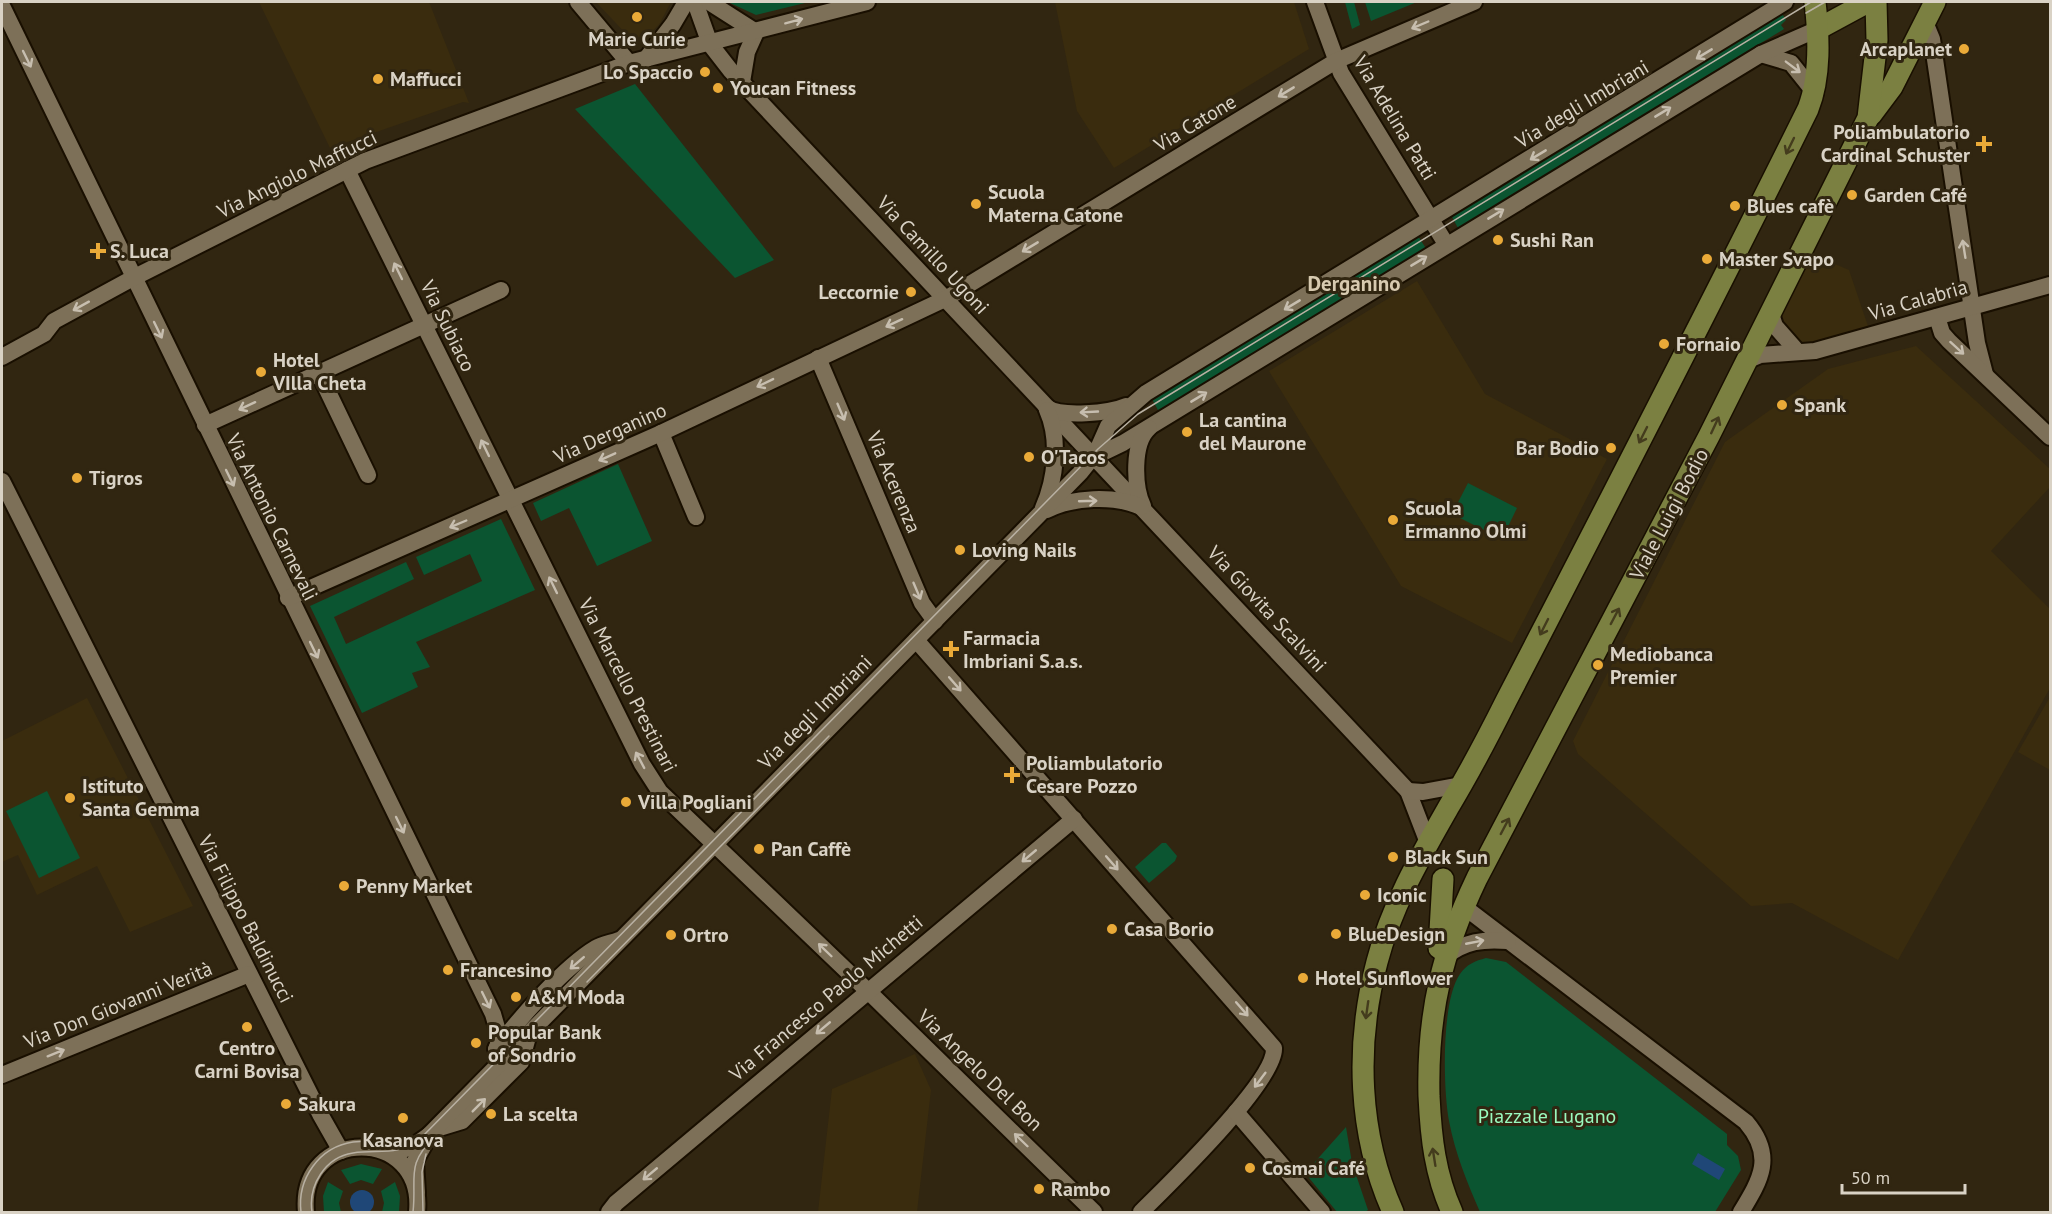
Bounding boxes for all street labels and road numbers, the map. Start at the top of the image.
street label: Via Adelina Patti [1347,50,1442,185]
street label: Via degli Imbriani [1510,54,1653,155]
street label: Via Catone [1148,88,1241,158]
street label: Via Angiolo Maffucci [212,124,381,224]
street label: Via Camillo Ugoni [871,189,995,320]
street label: Via Calabria [1865,273,1970,327]
street label: Via Subiaco [414,275,481,376]
street label: Via Derganino [549,397,670,470]
street label: Via Acerenza [860,426,927,537]
street label: Via Antonio Carnevali [220,428,324,605]
street label: Viale Luigi Bodio [1623,444,1714,585]
street label: Via Giovita Scalvini [1201,540,1332,678]
street label: Via Marcello Prestinari [572,593,683,776]
street label: Via degli Imbriani [752,649,878,775]
street label: Via Filippo Baldinucci [192,830,300,1007]
street label: Via Francesco Paolo Michetti [723,909,928,1087]
street label: Via Don Giovanni Verità [19,955,216,1055]
street label: Via Angelo Del Bon [911,1003,1048,1137]

